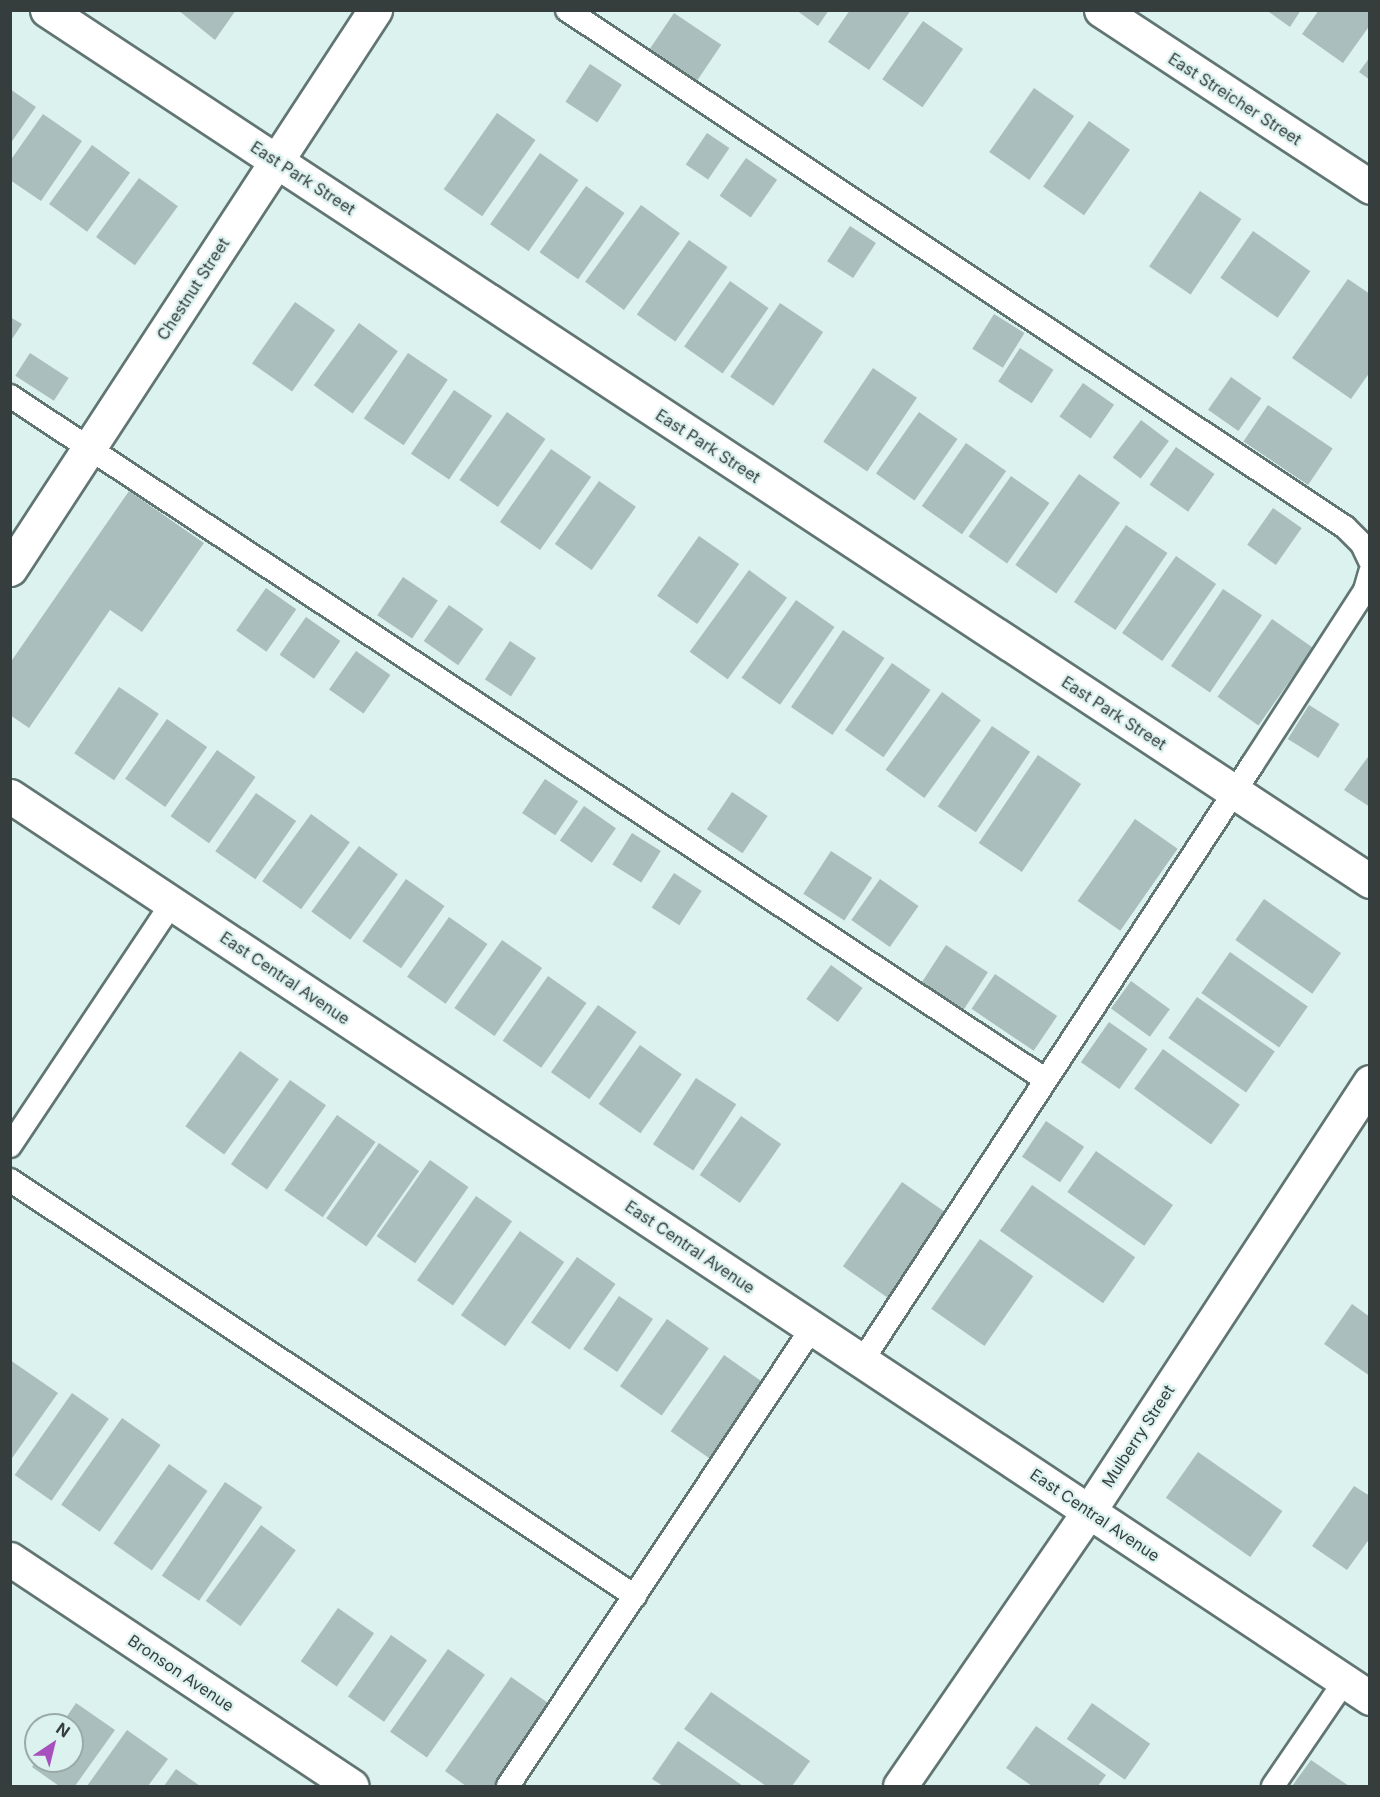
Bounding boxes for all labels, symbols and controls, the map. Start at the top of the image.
street label: East Streicher Street [1165,49,1305,149]
street label: East Park Street [247,137,359,219]
street label: Chestnut Street [153,234,233,344]
street label: East Park Street [652,405,764,487]
street label: East Park Street [1058,672,1170,754]
street label: East Central Avenue [217,928,353,1028]
street label: East Central Avenue [622,1197,758,1297]
street label: Mulberry Street [1098,1381,1178,1491]
street label: East Central Avenue [1027,1465,1163,1565]
street label: Bronson Avenue [124,1631,238,1715]
north arrow [24,1713,84,1773]
text: N [52,1718,74,1742]

